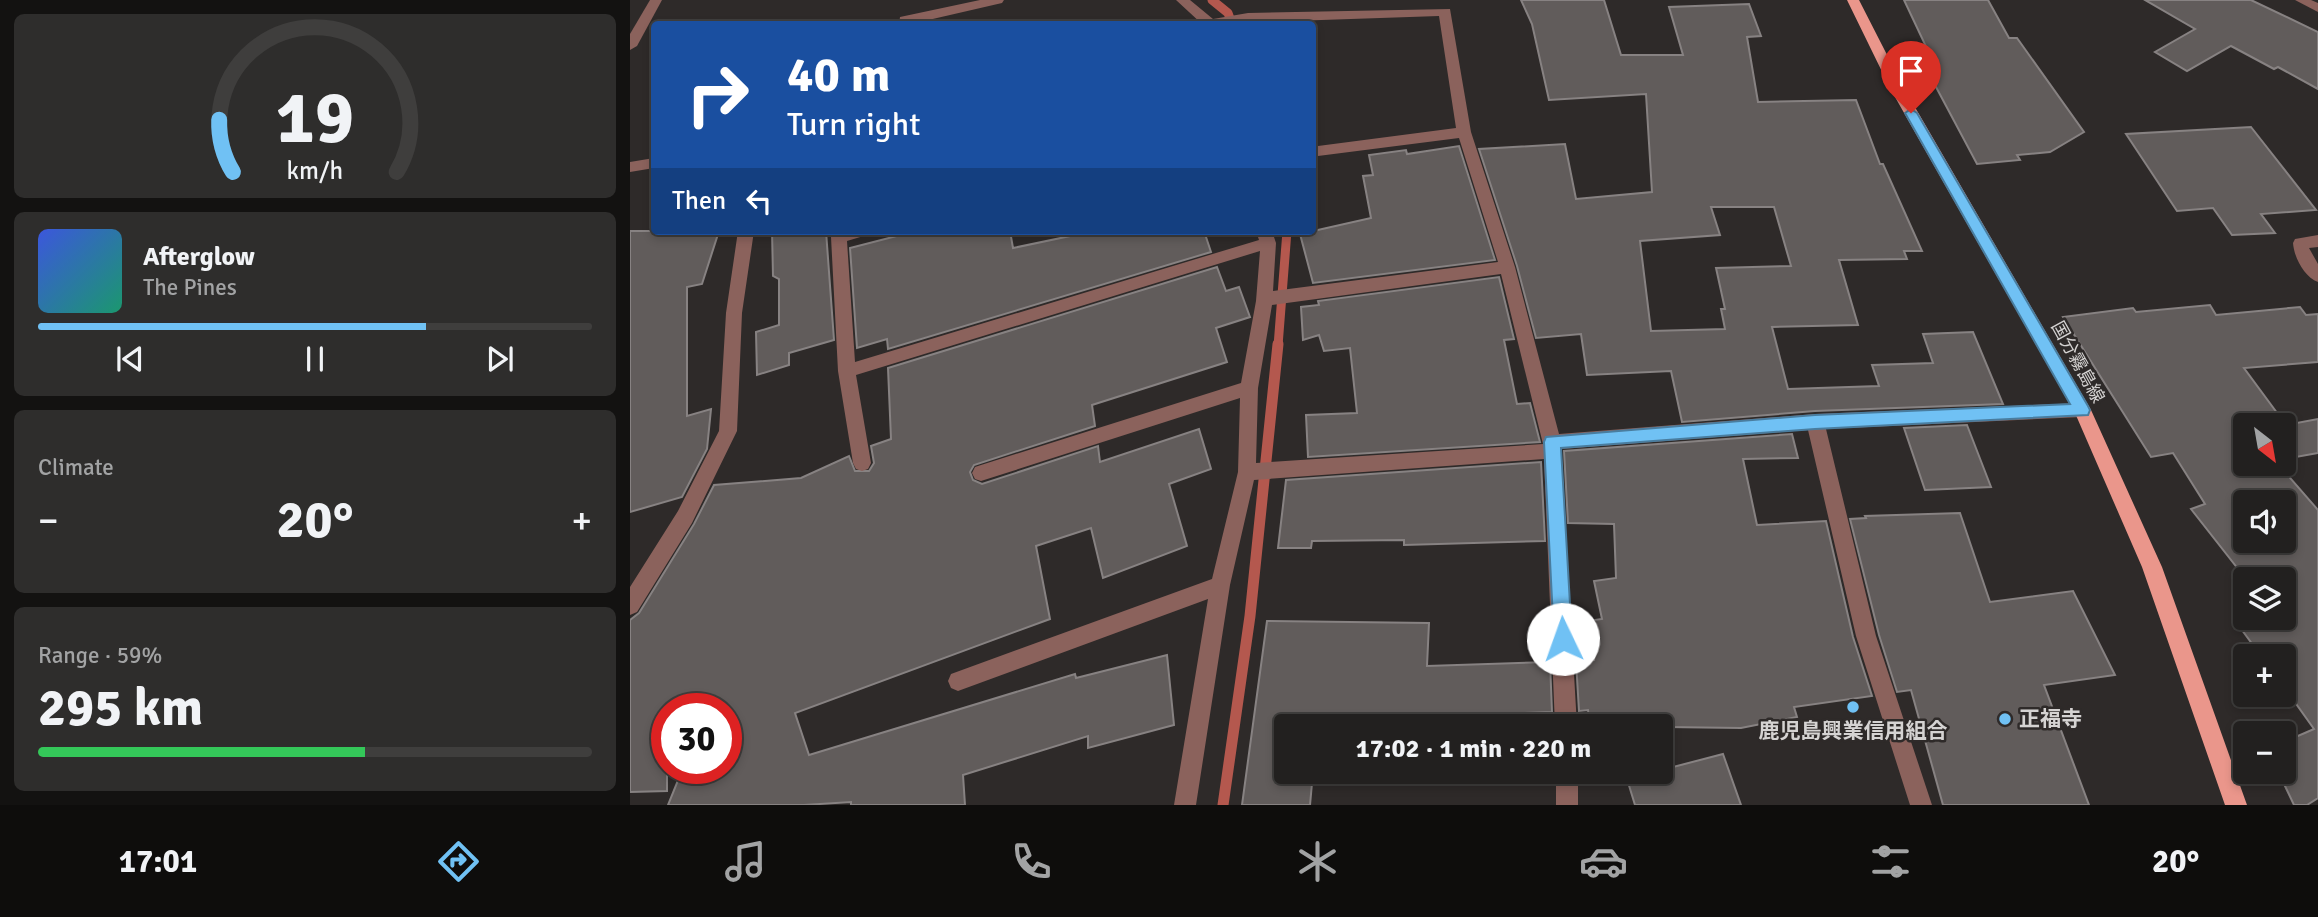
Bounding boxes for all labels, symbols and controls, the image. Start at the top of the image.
pin [1881,41,1941,113]
text: 40 m [787,45,890,105]
icon: right [672,49,763,140]
icon: arrive [1892,52,1930,90]
text: 19 [276,74,354,163]
text: Turn right [787,105,920,144]
text: km/h [287,155,343,186]
icon: left [740,182,778,220]
text: Then [672,185,726,217]
text: Afterglow [143,241,255,273]
text: The Pines [143,273,237,302]
street label: 国分霧島線 [2047,317,2109,407]
icon: previous [111,340,149,378]
icon: pause [296,340,334,378]
icon: next [481,340,519,378]
north arrow [2233,413,2296,476]
map controls [2233,413,2296,784]
text: Climate [38,453,114,482]
text: 20° [277,488,353,552]
button: sound [2233,490,2296,553]
text: − [38,497,59,544]
text: + [571,497,592,544]
button: layers [2233,567,2296,630]
position arrow [1526,602,1600,676]
text: Range · 59% [38,641,162,670]
button: + [2233,644,2296,707]
text: 295 km [38,676,203,740]
speed limit sign: 30 [651,693,742,784]
marker: 鹿児島興業信用組合 [1845,699,1861,715]
place label: 正福寺 [2019,706,2082,732]
marker: 正福寺 [1997,711,2013,727]
place label: 鹿児島興業信用組合 [1759,718,1948,744]
button: − [2233,721,2296,784]
text: 17:02 · 1 min · 220 m [1356,733,1591,765]
icon: directions [434,837,483,886]
icon: music [721,837,770,886]
icon: phone [1007,837,1056,886]
icon: climate [1293,837,1342,886]
icon: car [1579,837,1628,886]
icon: filters [1866,837,1915,886]
text: 17:01 [119,842,197,881]
text: 20° [2152,842,2199,881]

